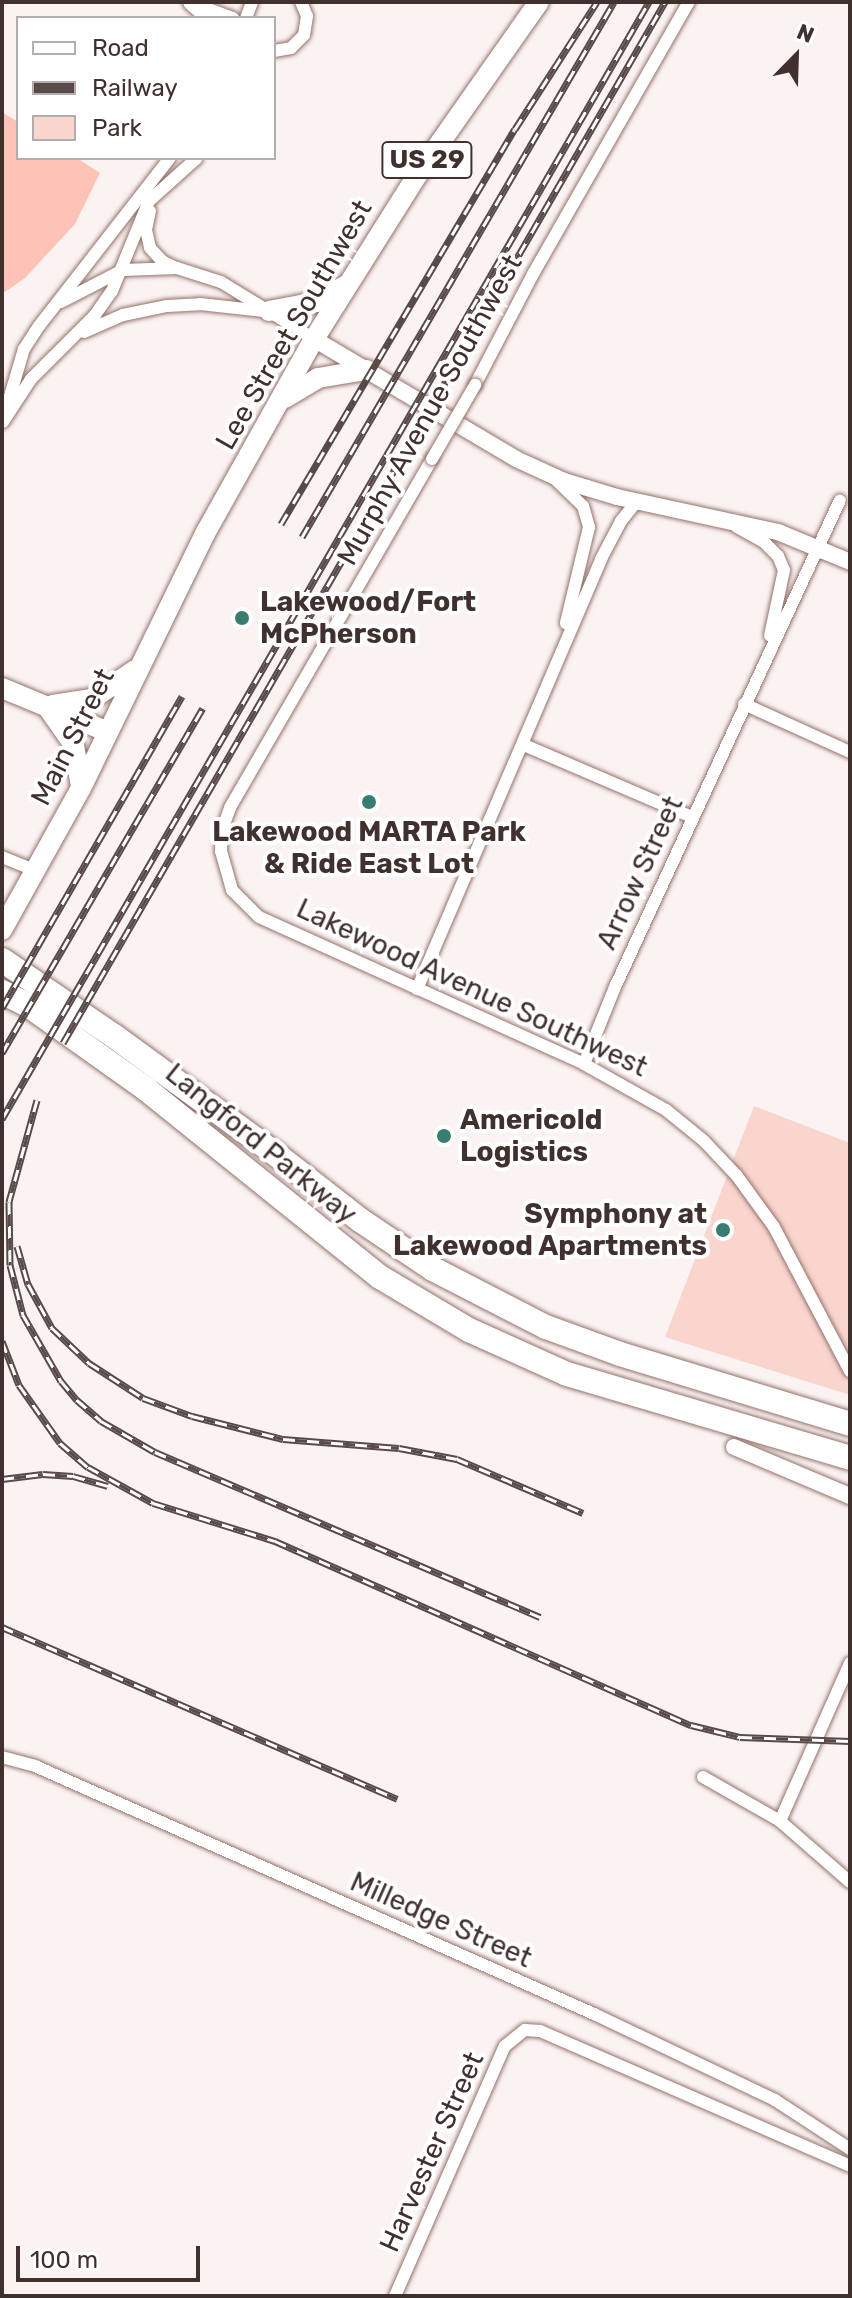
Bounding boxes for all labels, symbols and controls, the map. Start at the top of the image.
legend [16,16,276,160]
north arrow [756,16,836,96]
text: N [793,18,818,49]
text: Road [92,34,149,62]
text: Railway [92,74,178,102]
text: Park [92,114,142,142]
road number: US 29 [381,138,473,182]
street label: Lee Street Southwest [209,194,379,456]
street label: Murphy Avenue Southwest [330,248,530,572]
place label: Lakewood/Fort McPherson [260,585,476,651]
marker: Lakewood/Fort McPherson [231,607,253,629]
street label: Main Street [24,663,122,811]
street label: Arrow Street [590,791,690,955]
marker: Lakewood MARTA Park & Ride East Lot [360,793,378,811]
place label: Lakewood MARTA Park & Ride East Lot [212,815,526,881]
street label: Lakewood Avenue Southwest [291,892,653,1084]
street label: Langford Parkway [159,1057,363,1231]
place label: Americold Logistics [460,1103,602,1169]
marker: Americold Logistics [435,1127,453,1145]
place label: Symphony at Lakewood Apartments [392,1197,707,1263]
marker: Symphony at Lakewood Apartments [714,1221,732,1239]
street label: Milledge Street [345,1865,537,1975]
street label: Harvester Street [373,2046,491,2258]
scale bar [20,2230,204,2280]
text: 100 m [30,2246,98,2274]

